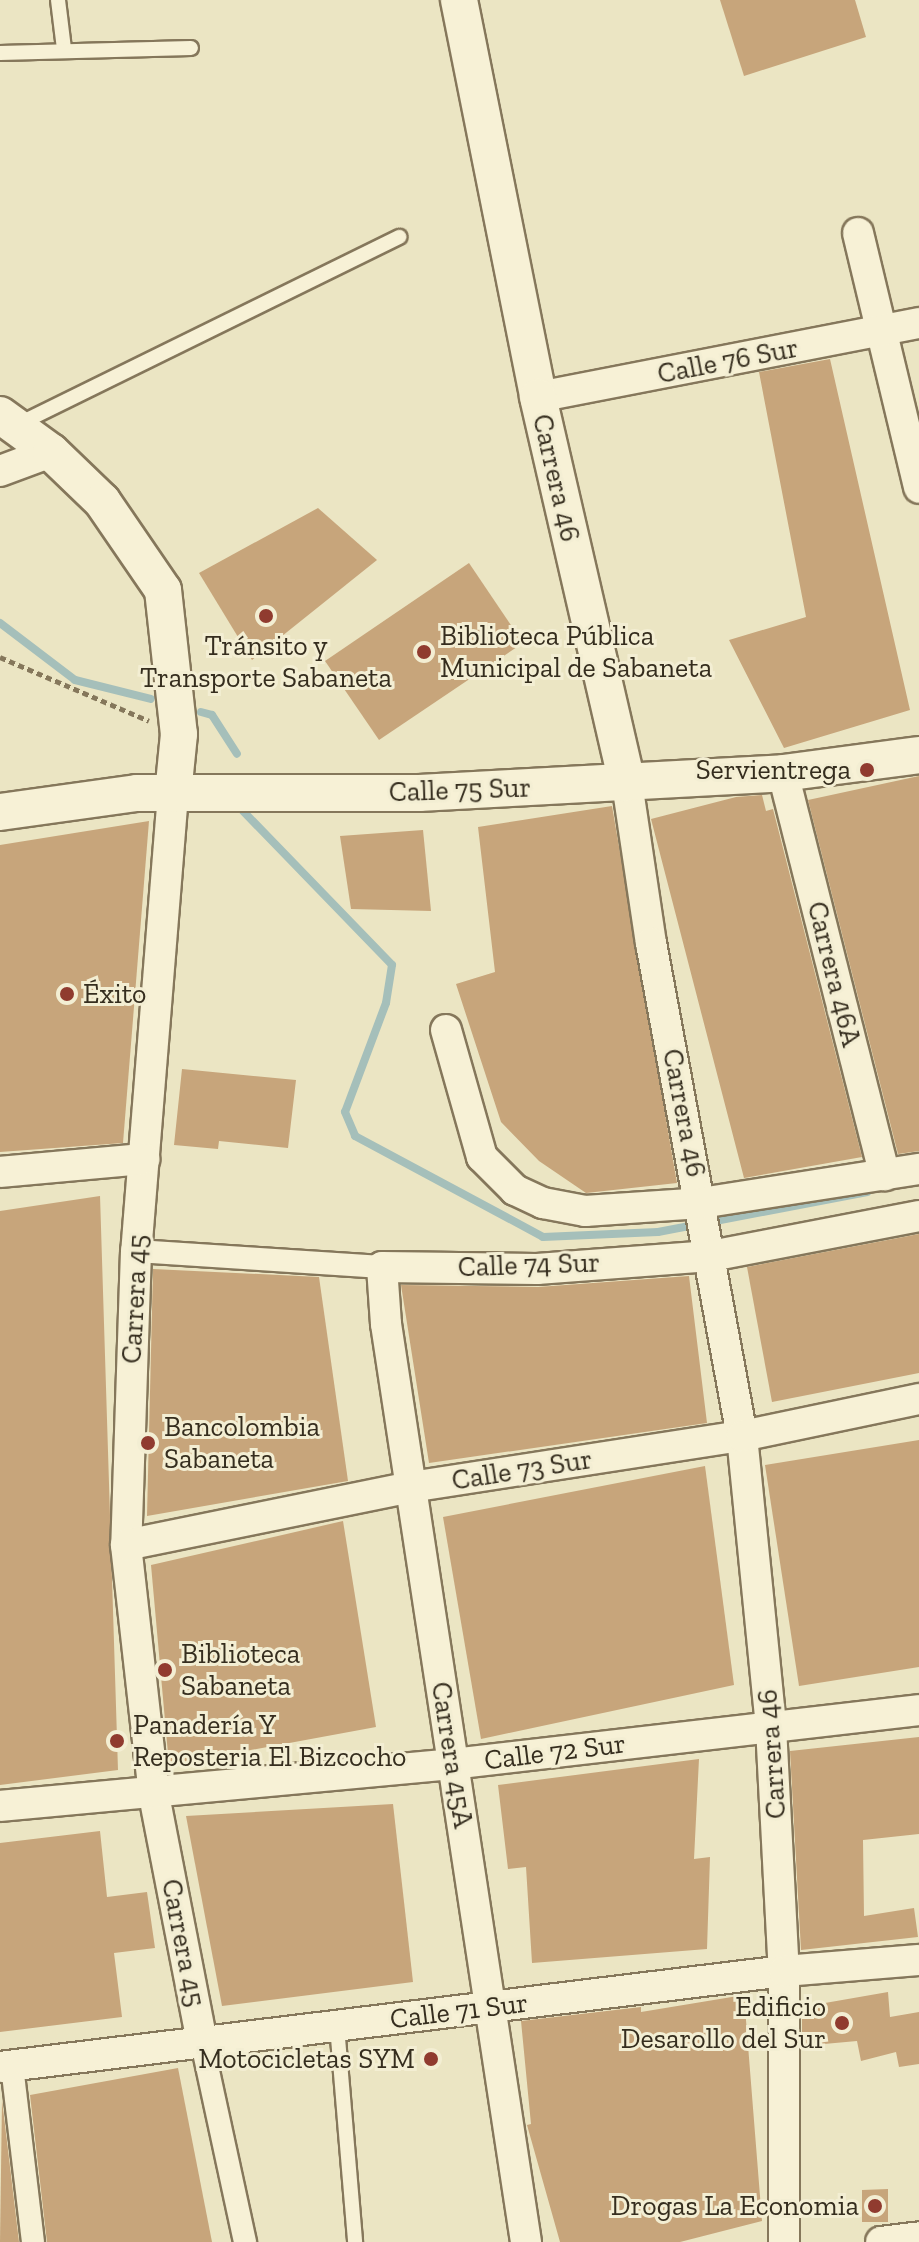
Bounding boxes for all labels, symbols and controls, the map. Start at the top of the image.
street label: Calle 76 Sur [655,331,801,391]
street label: Carrera 46 [525,411,587,545]
marker: Tránsito y Transporte Sabaneta [257,607,275,625]
place label: Biblioteca Pública Municipal de Sabaneta [440,619,712,685]
place label: Tránsito y Transporte Sabaneta [140,629,392,695]
marker: Biblioteca Pública Municipal de Sabaneta [415,643,433,661]
place label: Servientrega [696,753,851,787]
marker: Servientrega [858,761,876,779]
street label: Calle 75 Sur [388,771,532,809]
street label: Carrera 46A [800,898,868,1050]
place label: Éxito [83,977,146,1011]
marker: Éxito [58,985,76,1003]
street label: Carrera 46 [655,1046,713,1180]
street label: Carrera 45 [115,1234,155,1364]
street label: Calle 74 Sur [457,1246,601,1284]
place label: Bancolombia Sabaneta [164,1410,320,1476]
marker: Bancolombia Sabaneta [139,1434,157,1452]
street label: Calle 73 Sur [449,1442,595,1498]
place label: Biblioteca Sabaneta [181,1637,300,1703]
marker: Biblioteca Sabaneta [156,1661,174,1679]
street label: Carrera 45A [424,1680,480,1830]
street label: Carrera 46 [751,1688,793,1820]
place label: Panadería Y Reposteria El Bizcocho [133,1708,406,1774]
street label: Calle 72 Sur [482,1727,628,1777]
marker: Panadería Y Reposteria El Bizcocho [108,1732,126,1750]
street label: Carrera 45 [154,1876,212,2010]
street label: Calle 71 Sur [388,1986,530,2036]
place label: Edificio Desarollo del Sur [621,1990,826,2056]
marker: Edificio Desarollo del Sur [833,2014,851,2032]
place label: Motocicletas SYM [198,2042,415,2076]
marker: Motocicletas SYM [422,2050,440,2068]
place label: Drogas La Economia [611,2189,859,2223]
marker: Drogas La Economia [866,2197,884,2215]

